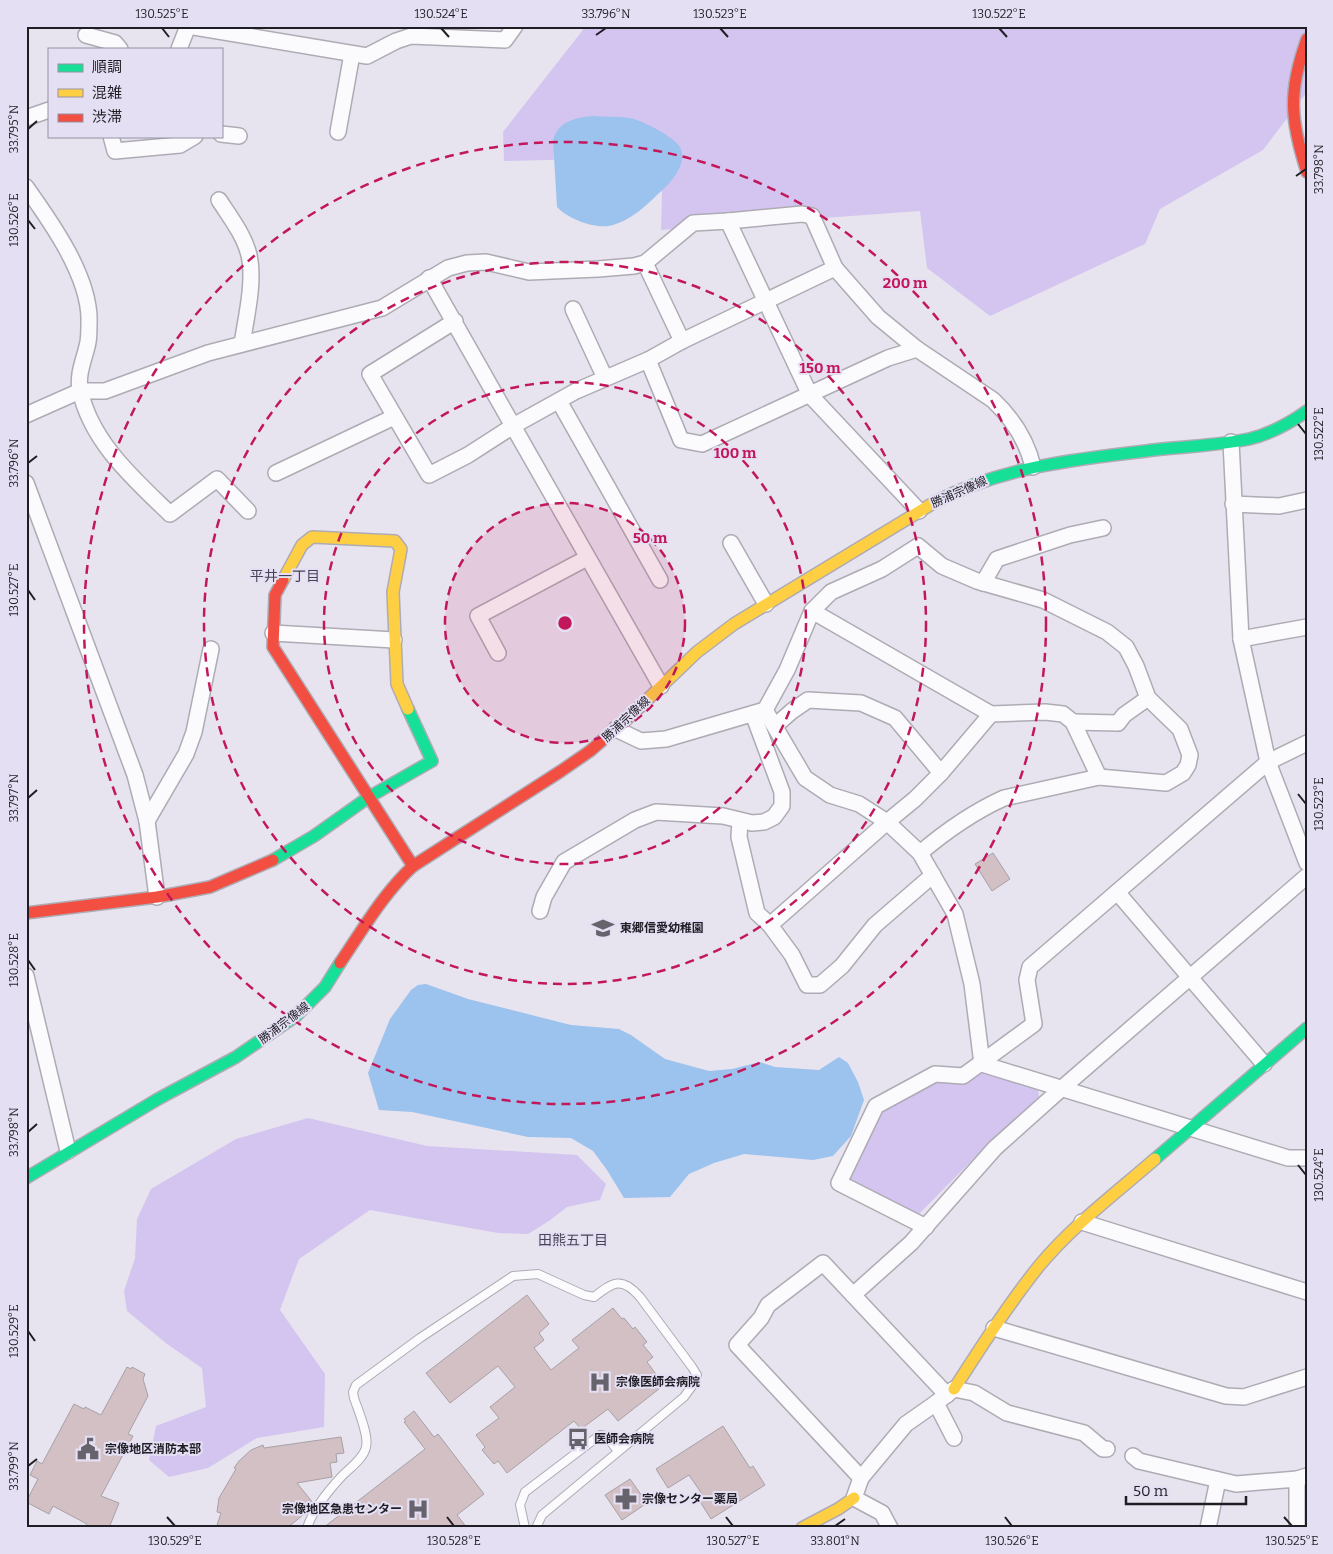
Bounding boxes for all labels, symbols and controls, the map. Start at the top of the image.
text: 130.525°E [136,7,188,21]
text: 130.524°E [414,7,468,21]
text: 33.796°N [581,7,631,21]
text: 130.523°E [693,7,747,21]
text: 130.522°E [972,7,1026,21]
legend [48,48,222,138]
text: 順調 [92,58,122,76]
text: 混雑 [92,84,122,102]
text: 33.795°N [7,104,21,153]
text: 渋滞 [92,108,122,126]
text: 33.798°N [1312,144,1326,194]
text: 130.526°E [7,193,21,247]
text: 200 m [883,274,928,292]
text: 150 m [799,359,841,377]
text: 130.522°E [1312,407,1326,461]
text: 33.796°N [7,438,21,488]
text: 100 m [714,444,757,462]
street label: 勝浦宗像線 [929,473,989,511]
text: 50 m [633,529,668,547]
text: 130.527°E [7,563,21,617]
district label: 平井一丁目 [250,568,320,585]
centre of rings [556,614,574,632]
street label: 勝浦宗像線 [599,693,653,745]
text: 33.797°N [7,773,21,822]
text: 130.523°E [1312,777,1326,831]
school or university icon: 東郷信愛幼稚園 [590,915,616,941]
place label: 東郷信愛幼稚園 [620,921,704,935]
text: 130.528°E [7,933,21,987]
street label: 勝浦宗像線 [256,999,312,1047]
text: 33.798°N [7,1107,21,1157]
text: 130.524°E [1312,1148,1326,1202]
district label: 田熊五丁目 [538,1232,608,1249]
text: 130.529°E [7,1304,21,1358]
hospital icon: 宗像医師会病院 [587,1369,613,1395]
place label: 宗像医師会病院 [616,1375,700,1389]
bus stop icon: 医師会病院 [565,1426,591,1452]
place label: 医師会病院 [594,1432,654,1446]
public building icon: 宗像地区消防本部 [75,1436,101,1462]
text: 33.799°N [7,1441,21,1491]
place label: 宗像地区消防本部 [105,1442,201,1456]
scale bar [1126,1474,1246,1506]
text: 50 m [1133,1482,1169,1500]
pharmacy icon: 宗像センター薬局 [613,1486,639,1512]
place label: 宗像センター薬局 [642,1492,738,1506]
hospital icon: 宗像地区急患センター [405,1496,431,1522]
place label: 宗像地区急患センター [282,1502,402,1516]
text: 130.529°E [148,1534,202,1548]
text: 130.528°E [427,1534,481,1548]
text: 130.527°E [706,1534,760,1548]
text: 33.801°N [810,1534,860,1548]
text: 130.526°E [985,1534,1039,1548]
text: 130.525°E [1266,1534,1318,1548]

